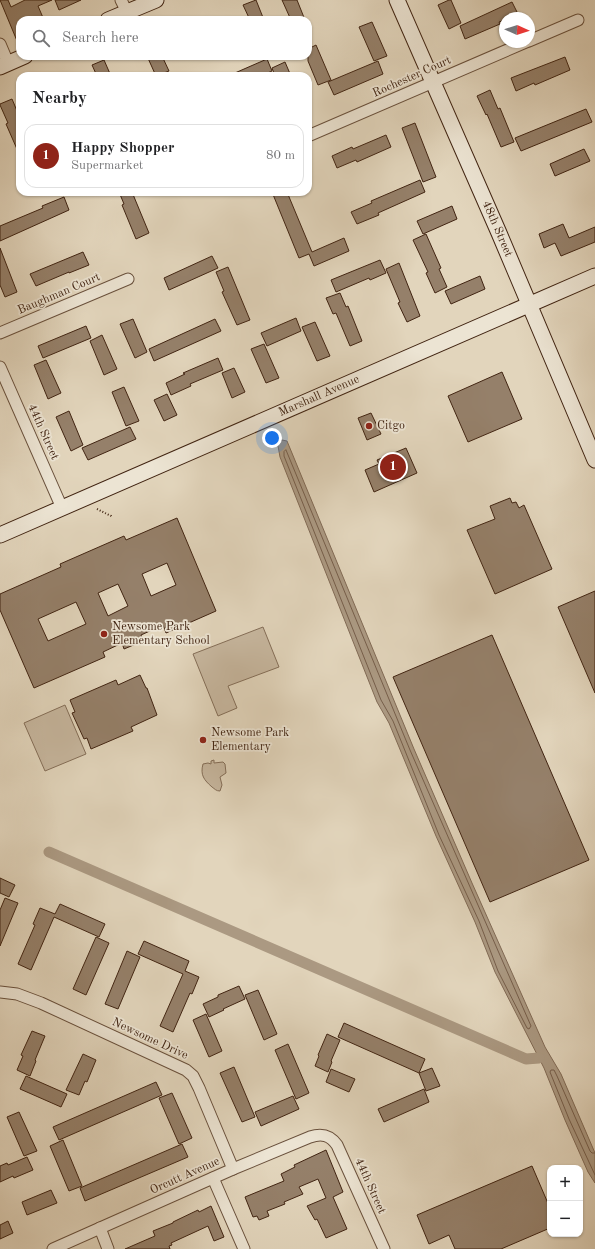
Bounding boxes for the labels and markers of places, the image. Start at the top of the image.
place label: Citgo [377,420,405,432]
marker: Citgo [364,421,374,431]
pin: 1 [380,452,406,482]
place label: Newsome Park Elementary School [112,621,210,647]
marker: Newsome Park Elementary School [99,629,109,639]
place label: Newsome Park Elementary [211,727,289,753]
marker: Newsome Park Elementary [198,735,208,745]

